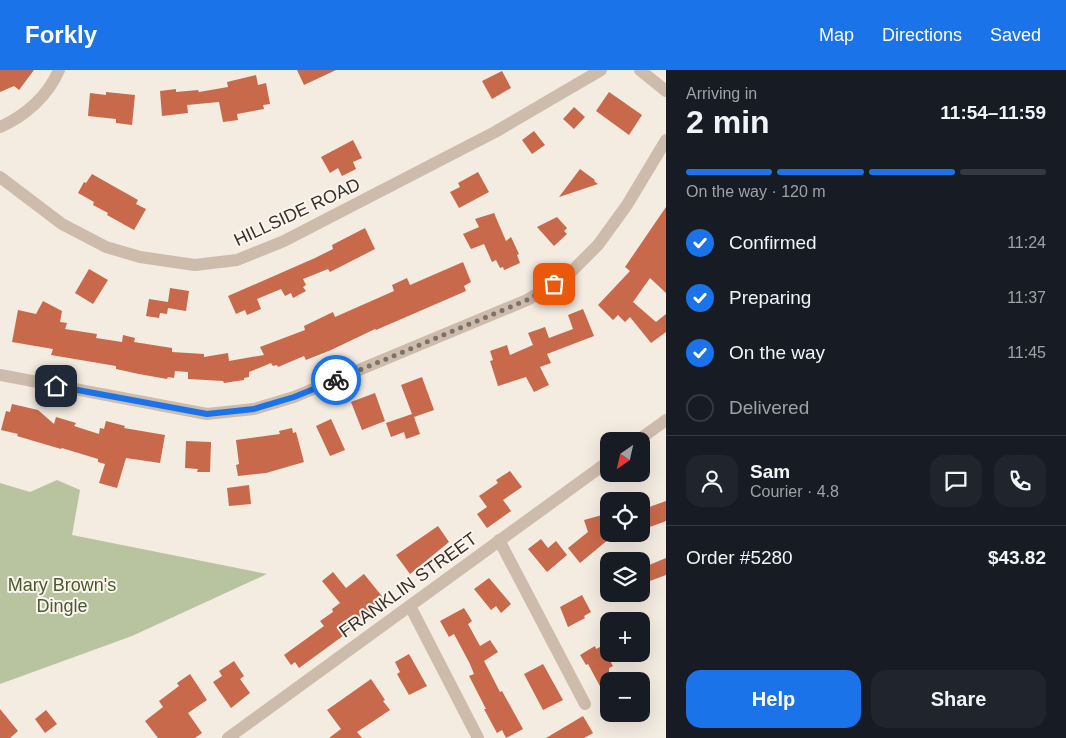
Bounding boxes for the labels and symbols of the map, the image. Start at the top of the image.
street label: HILLSIDE ROAD [231,174,363,250]
pin [533,263,575,305]
courier [311,355,361,405]
pin [35,365,77,407]
north arrow [600,432,650,482]
street label: FRANKLIN STREET [335,528,481,642]
park label: Mary Brown's Dingle [8,575,116,616]

